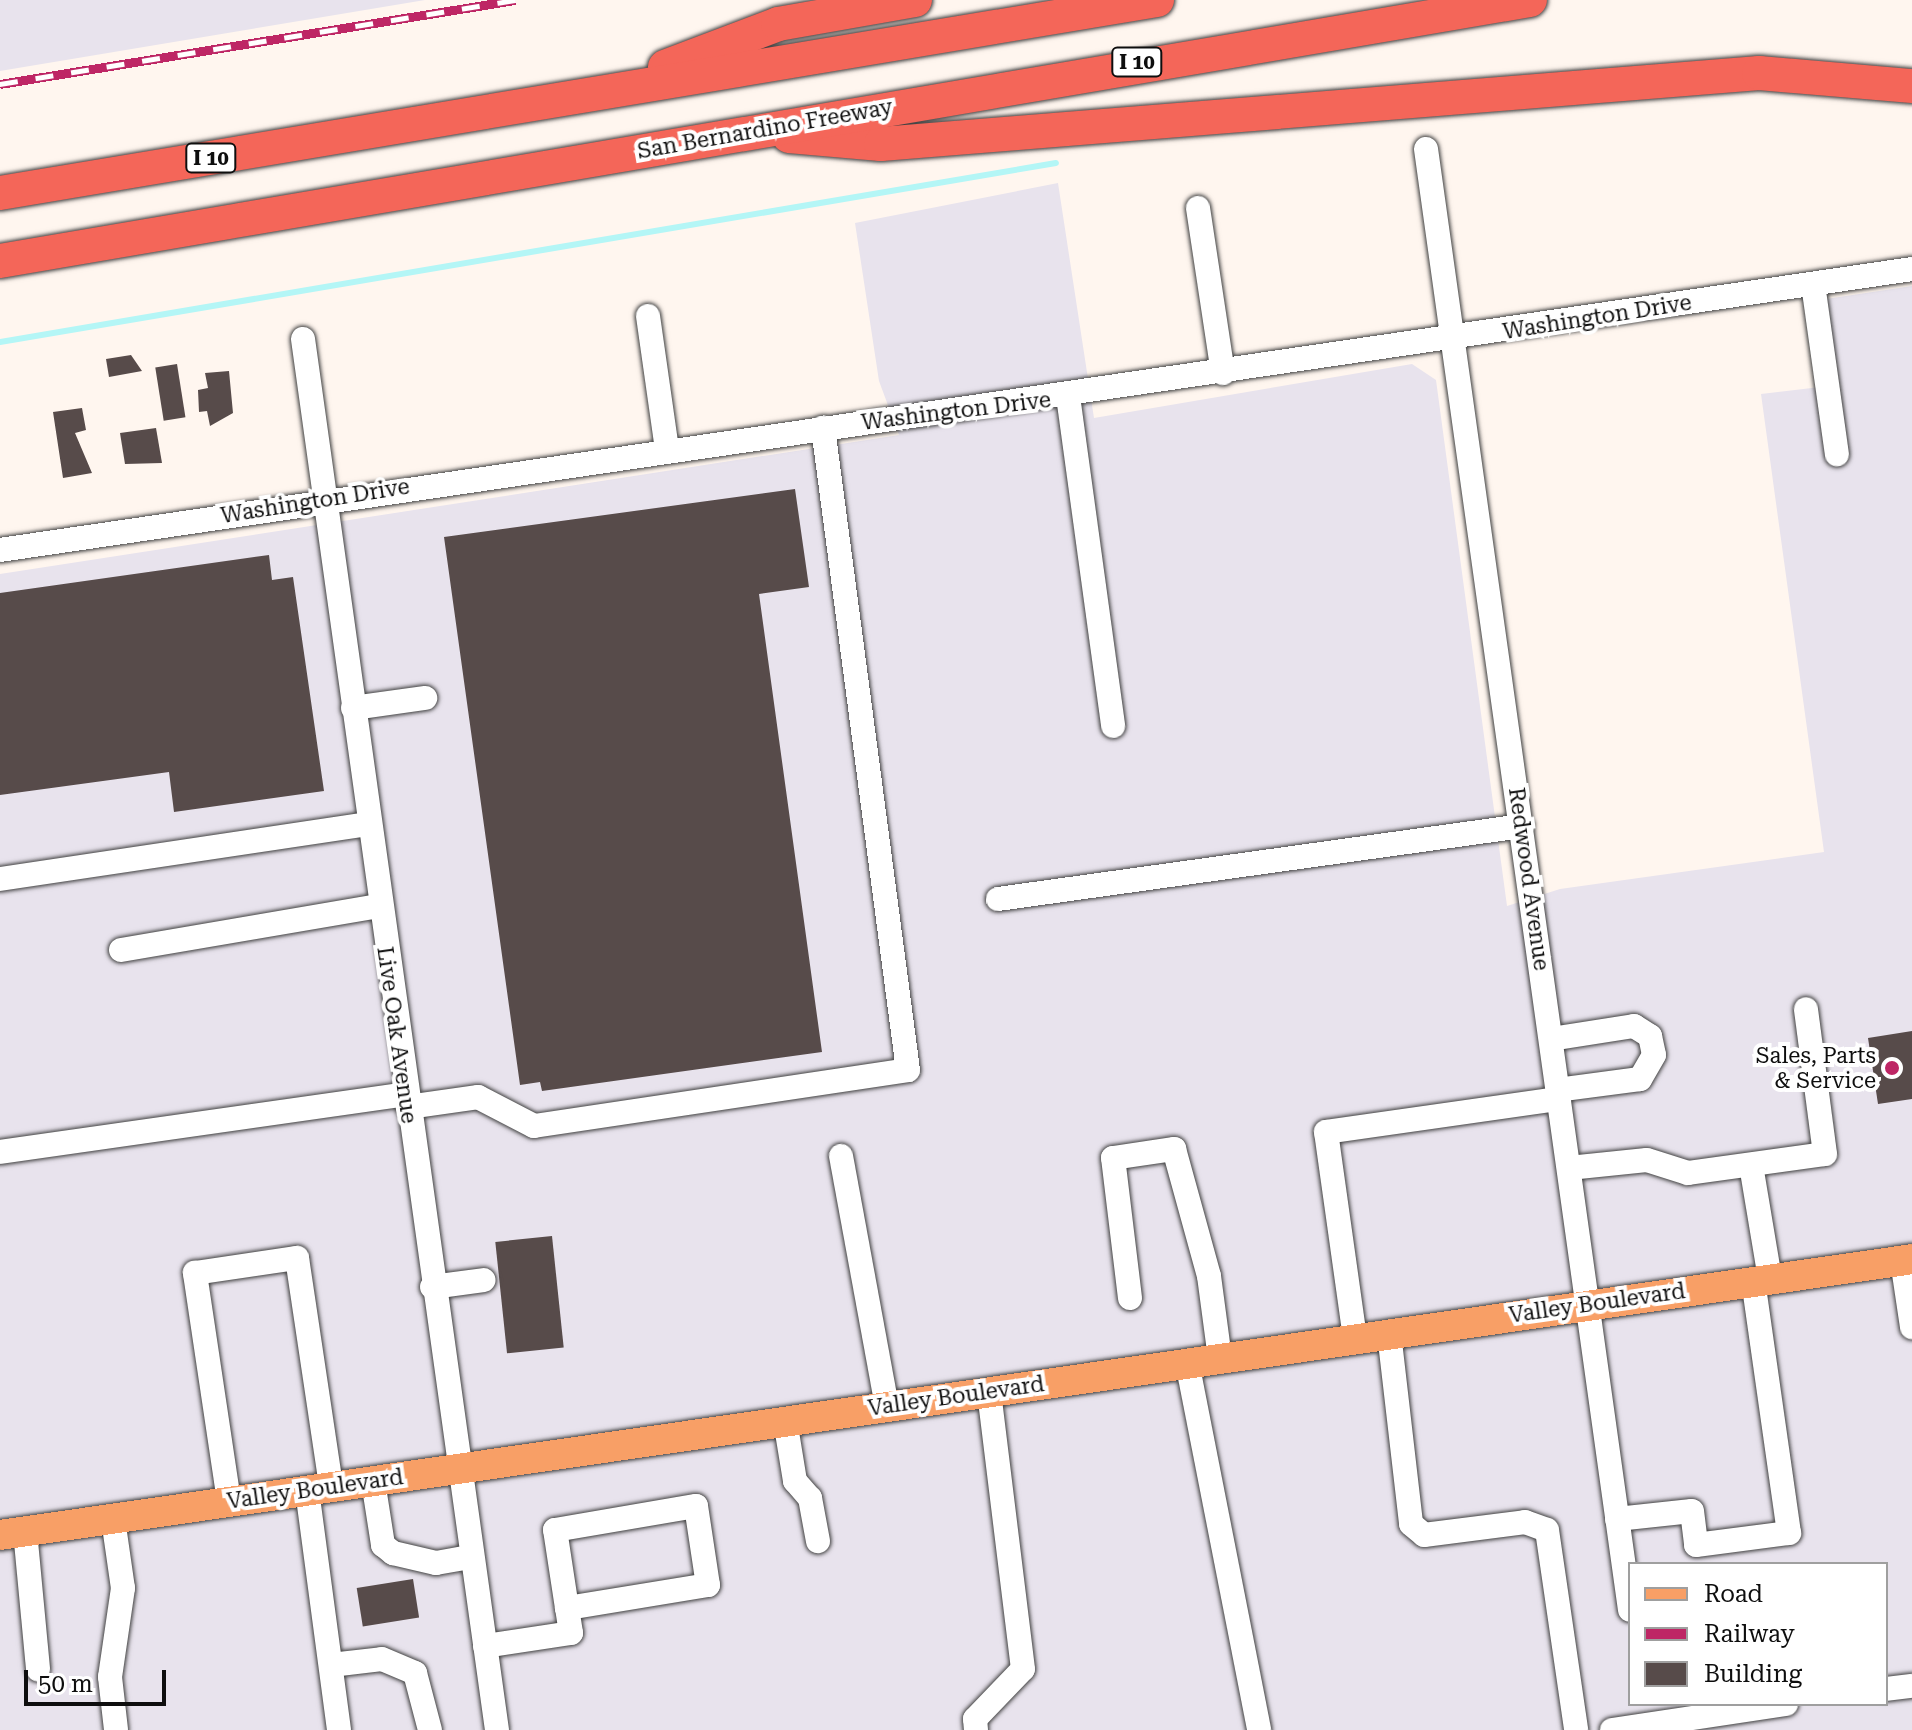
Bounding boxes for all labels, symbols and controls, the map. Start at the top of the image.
road number: I 10 [1111,46,1163,78]
street label: San Bernardino Freeway [635,94,895,164]
road number: I 10 [185,142,237,174]
street label: Washington Drive [1501,289,1693,345]
street label: Washington Drive [860,386,1052,436]
street label: Washington Drive [219,473,411,529]
street label: Redwood Avenue [1503,786,1555,972]
street label: Live Oak Avenue [372,945,422,1125]
place label: Sales, Parts & Service [1756,1042,1876,1094]
marker: Sales, Parts & Service [1883,1059,1901,1077]
street label: Valley Boulevard [1507,1278,1687,1328]
street label: Valley Boulevard [866,1371,1046,1421]
street label: Valley Boulevard [225,1464,405,1514]
legend [1628,1562,1888,1706]
text: Road [1704,1580,1763,1608]
text: Railway [1704,1620,1795,1648]
scale bar [28,1654,170,1704]
text: Building [1704,1660,1802,1688]
text: 50 m [38,1670,93,1698]

